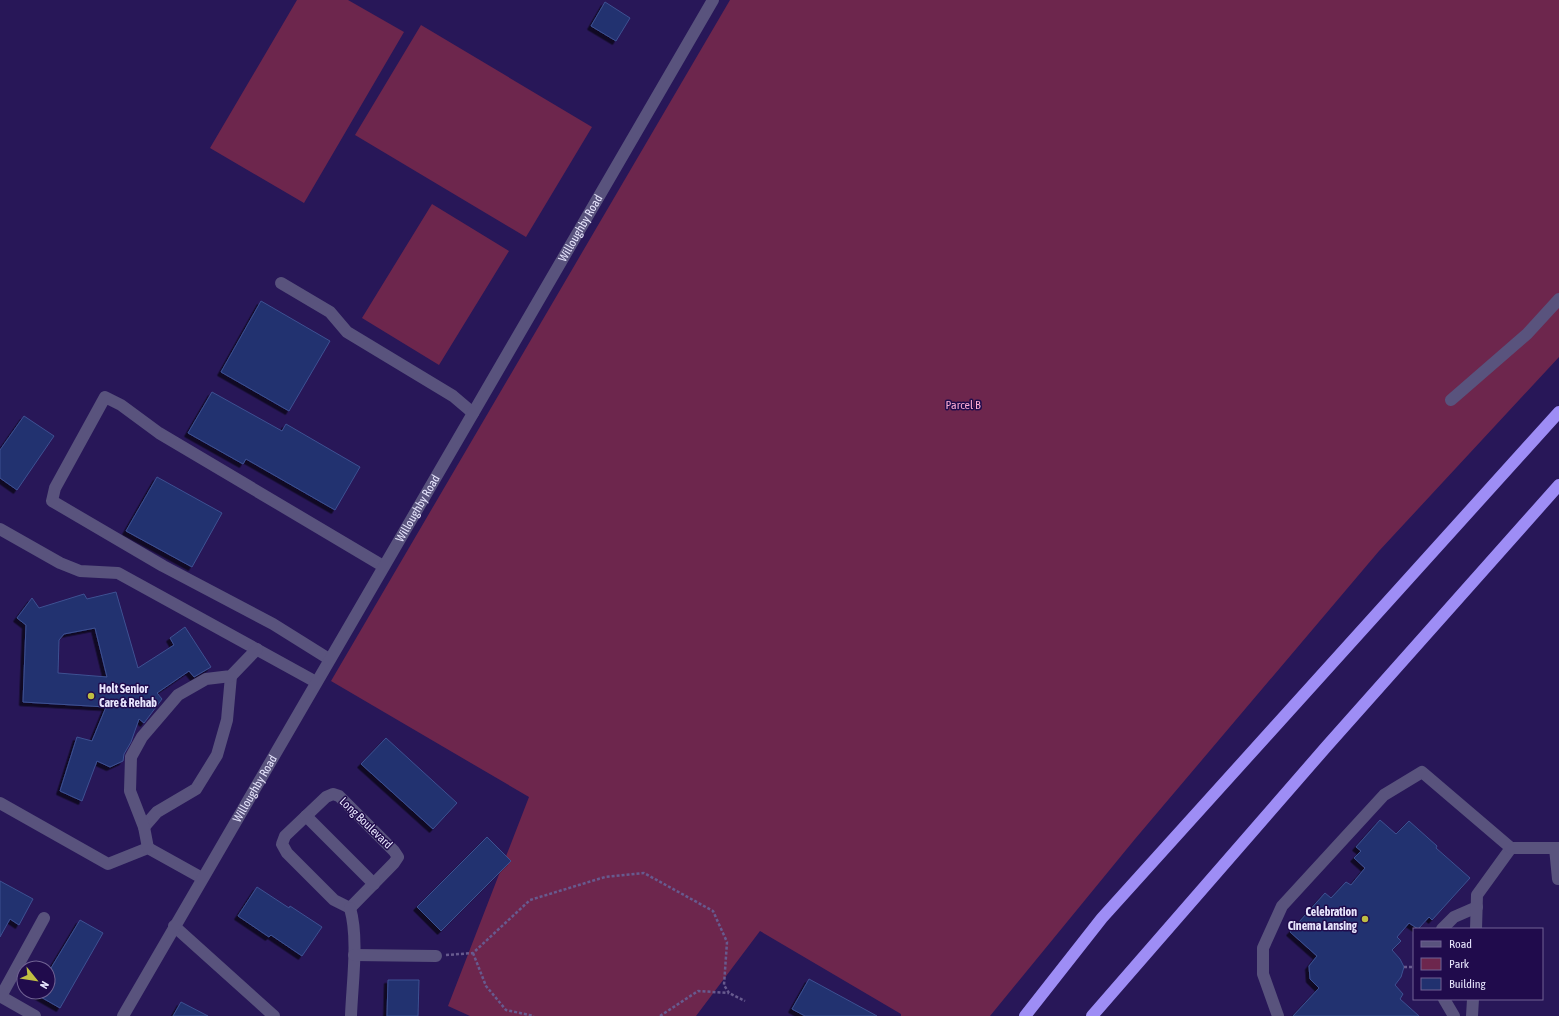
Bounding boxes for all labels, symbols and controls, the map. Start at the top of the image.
street label: Willoughby Road [556,192,605,264]
park label: Parcel B [945,398,981,412]
street label: Willoughby Road [393,472,443,544]
place label: Holt Senior Care & Rehab [99,682,157,710]
marker: Holt Senior Care & Rehab [86,691,96,701]
street label: Willoughby Road [230,752,280,825]
street label: Long Boulevard [337,794,395,852]
place label: Celebration Cinema Lansing [1288,905,1358,933]
marker: Celebration Cinema Lansing [1360,914,1370,924]
legend [1413,928,1543,1000]
text: Road [1449,937,1472,951]
text: Park [1449,957,1470,971]
north arrow [16,960,56,1000]
text: Building [1449,977,1487,991]
text: N [38,979,51,991]

